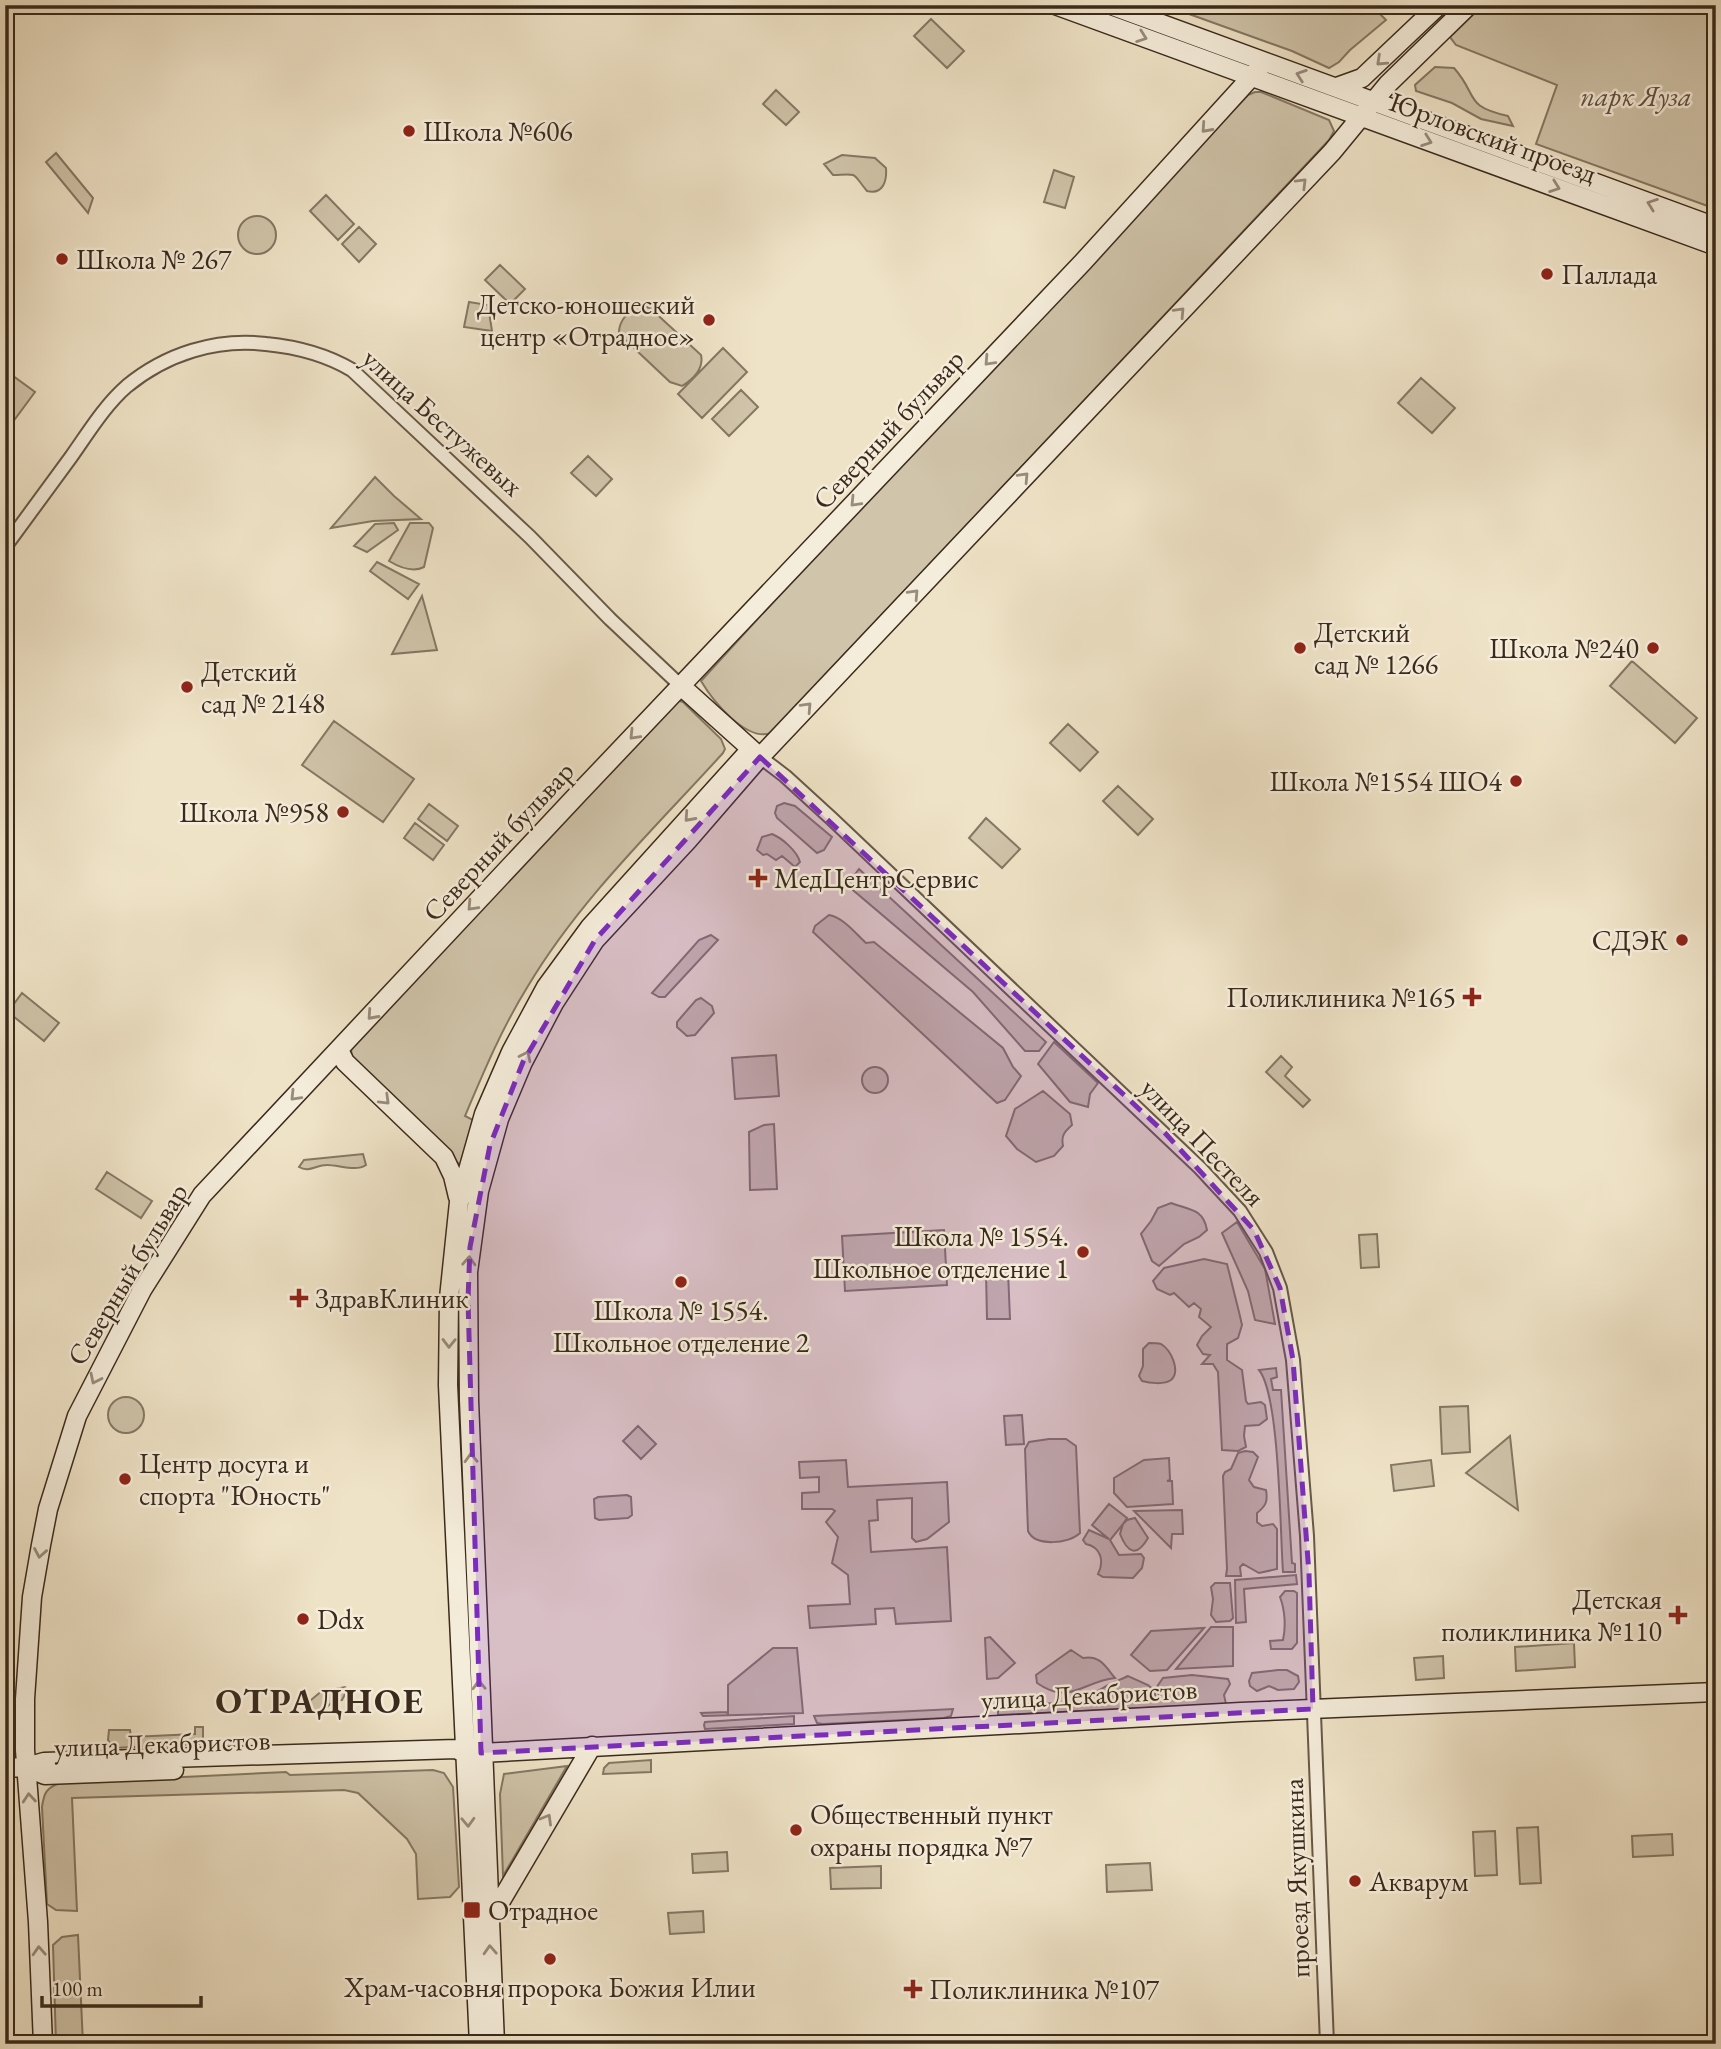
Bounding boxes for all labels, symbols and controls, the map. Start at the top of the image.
one-way arrow [1135,29,1147,43]
one-way arrow [1376,53,1389,65]
one-way arrow [1295,69,1307,83]
park label: парк Яуза [1580,78,1692,114]
street label: Юрловский проезд [1385,83,1602,191]
place label: Школа №606 [423,113,573,149]
one-way arrow [1201,120,1214,133]
marker: Школа №606 [401,123,417,139]
one-way arrow [1420,133,1432,147]
one-way arrow [1294,179,1307,192]
one-way arrow [1548,179,1560,193]
one-way arrow [1646,198,1658,212]
place label: Школа № 267 [76,241,232,277]
marker: Школа № 267 [54,251,70,267]
place label: Паллада [1561,256,1658,292]
marker: Паллада [1539,266,1555,282]
place label: Детско-юношеский центр «Отрадное» [477,286,695,354]
one-way arrow [1172,307,1185,320]
marker: Детско-юношеский центр «Отрадное» [701,312,717,328]
street label: улица Бестужевых [355,340,531,504]
street label: Северный бульвар [805,341,971,517]
one-way arrow [984,353,997,366]
one-way arrow [1016,472,1028,485]
one-way arrow [851,494,864,507]
one-way arrow [905,589,918,602]
place label: Детский сад № 1266 [1314,614,1438,682]
place label: Школа №240 [1489,630,1639,666]
marker: Детский сад № 1266 [1292,640,1308,656]
marker: Школа №240 [1645,640,1661,656]
place label: Детский сад № 2148 [201,653,325,721]
marker: Детский сад № 2148 [179,679,195,695]
one-way arrow [799,702,811,715]
one-way arrow [630,727,643,740]
street label: Северный бульвар [415,753,581,929]
place label: Школа №1554 ШО4 [1269,763,1503,799]
marker: Школа №1554 ШО4 [1508,773,1524,789]
place label: Школа №958 [179,794,329,830]
marker: Школа №958 [335,804,351,820]
one-way arrow [684,809,697,822]
place label: МедЦентрСервис [774,860,979,896]
marker: МедЦентрСервис [748,868,768,888]
one-way arrow [468,898,481,911]
place label: СДЭК [1592,922,1668,958]
marker: СДЭК [1674,932,1690,948]
place label: Поликлиника №165 [1226,979,1456,1015]
marker: Поликлиника №165 [1462,987,1482,1007]
one-way arrow [368,1007,380,1020]
one-way arrow [518,1051,532,1063]
street label: улица Пестеля [1133,1070,1273,1214]
one-way arrow [291,1088,304,1101]
one-way arrow [376,1092,389,1105]
street label: Северный бульвар [58,1176,196,1372]
place label: Школа № 1554. Школьное отделение 1 [813,1218,1069,1286]
marker: Школа № 1554. Школьное отделение 1 [1075,1244,1091,1260]
one-way arrow [461,1255,476,1266]
marker: Школа № 1554. Школьное отделение 2 [673,1274,689,1290]
place label: ЗдравКлиник [315,1280,469,1316]
marker: ЗдравКлиник [289,1288,309,1308]
place label: Школа № 1554. Школьное отделение 2 [553,1292,810,1360]
one-way arrow [441,1338,456,1349]
one-way arrow [89,1372,103,1384]
place label: Центр досуга и спорта "Юность" [139,1445,331,1513]
one-way arrow [463,1452,478,1463]
marker: Центр досуга и спорта "Юность" [117,1471,133,1487]
one-way arrow [33,1547,48,1559]
place label: Детская поликлиника №110 [1441,1581,1662,1649]
place label: Ddx [317,1601,364,1637]
marker: Детская поликлиника №110 [1668,1605,1688,1625]
marker: Ddx [295,1611,311,1627]
street label: улица Декабристов [980,1670,1198,1718]
district label: ОТРАДНОЕ [215,1678,425,1723]
one-way arrow [471,1679,487,1690]
street label: улица Декабристов [53,1721,271,1765]
street label: проезд Якушкина [1274,1777,1317,1978]
one-way arrow [22,1792,37,1803]
place label: Общественный пункт охраны порядка №7 [810,1796,1053,1864]
one-way arrow [539,1814,552,1827]
one-way arrow [461,1817,476,1828]
marker: Общественный пункт охраны порядка №7 [788,1822,804,1838]
place label: Акварум [1368,1863,1469,1899]
marker: Акварум [1347,1873,1363,1889]
place label: Отрадное [488,1892,598,1928]
marker: Отрадное [462,1900,482,1920]
one-way arrow [483,1944,498,1955]
one-way arrow [32,1945,47,1956]
marker: Храм-часовня пророка Божия Илии [542,1951,558,1967]
scale bar [42,1965,201,2009]
place label: Храм-часовня пророка Божия Илии [343,1969,756,2005]
place label: Поликлиника №107 [929,1971,1159,2007]
text: 100 m [52,1975,103,2002]
marker: Поликлиника №107 [903,1979,923,1999]

